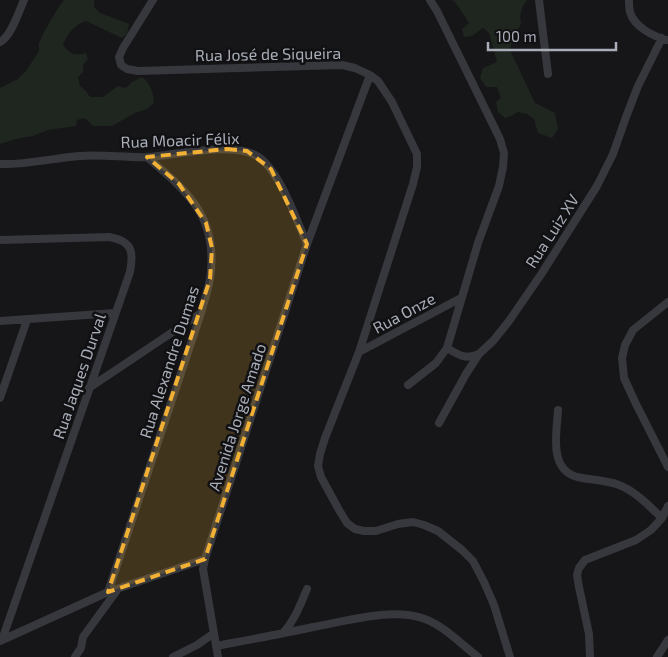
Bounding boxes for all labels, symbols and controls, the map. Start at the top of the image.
scale bar [488,20,616,52]
text: 100 m [496,27,537,45]
street label: Rua José de Siqueira [195,43,341,64]
street label: Rua Moacir Félix [120,128,240,151]
street label: Rua Luiz XV [521,190,583,271]
street label: Rua Alexandre Dumas [135,283,202,440]
street label: Rua Onze [369,288,438,337]
street label: Rua Jaques Durval [48,310,109,441]
street label: Avenida Jorge Amado [204,341,269,493]

